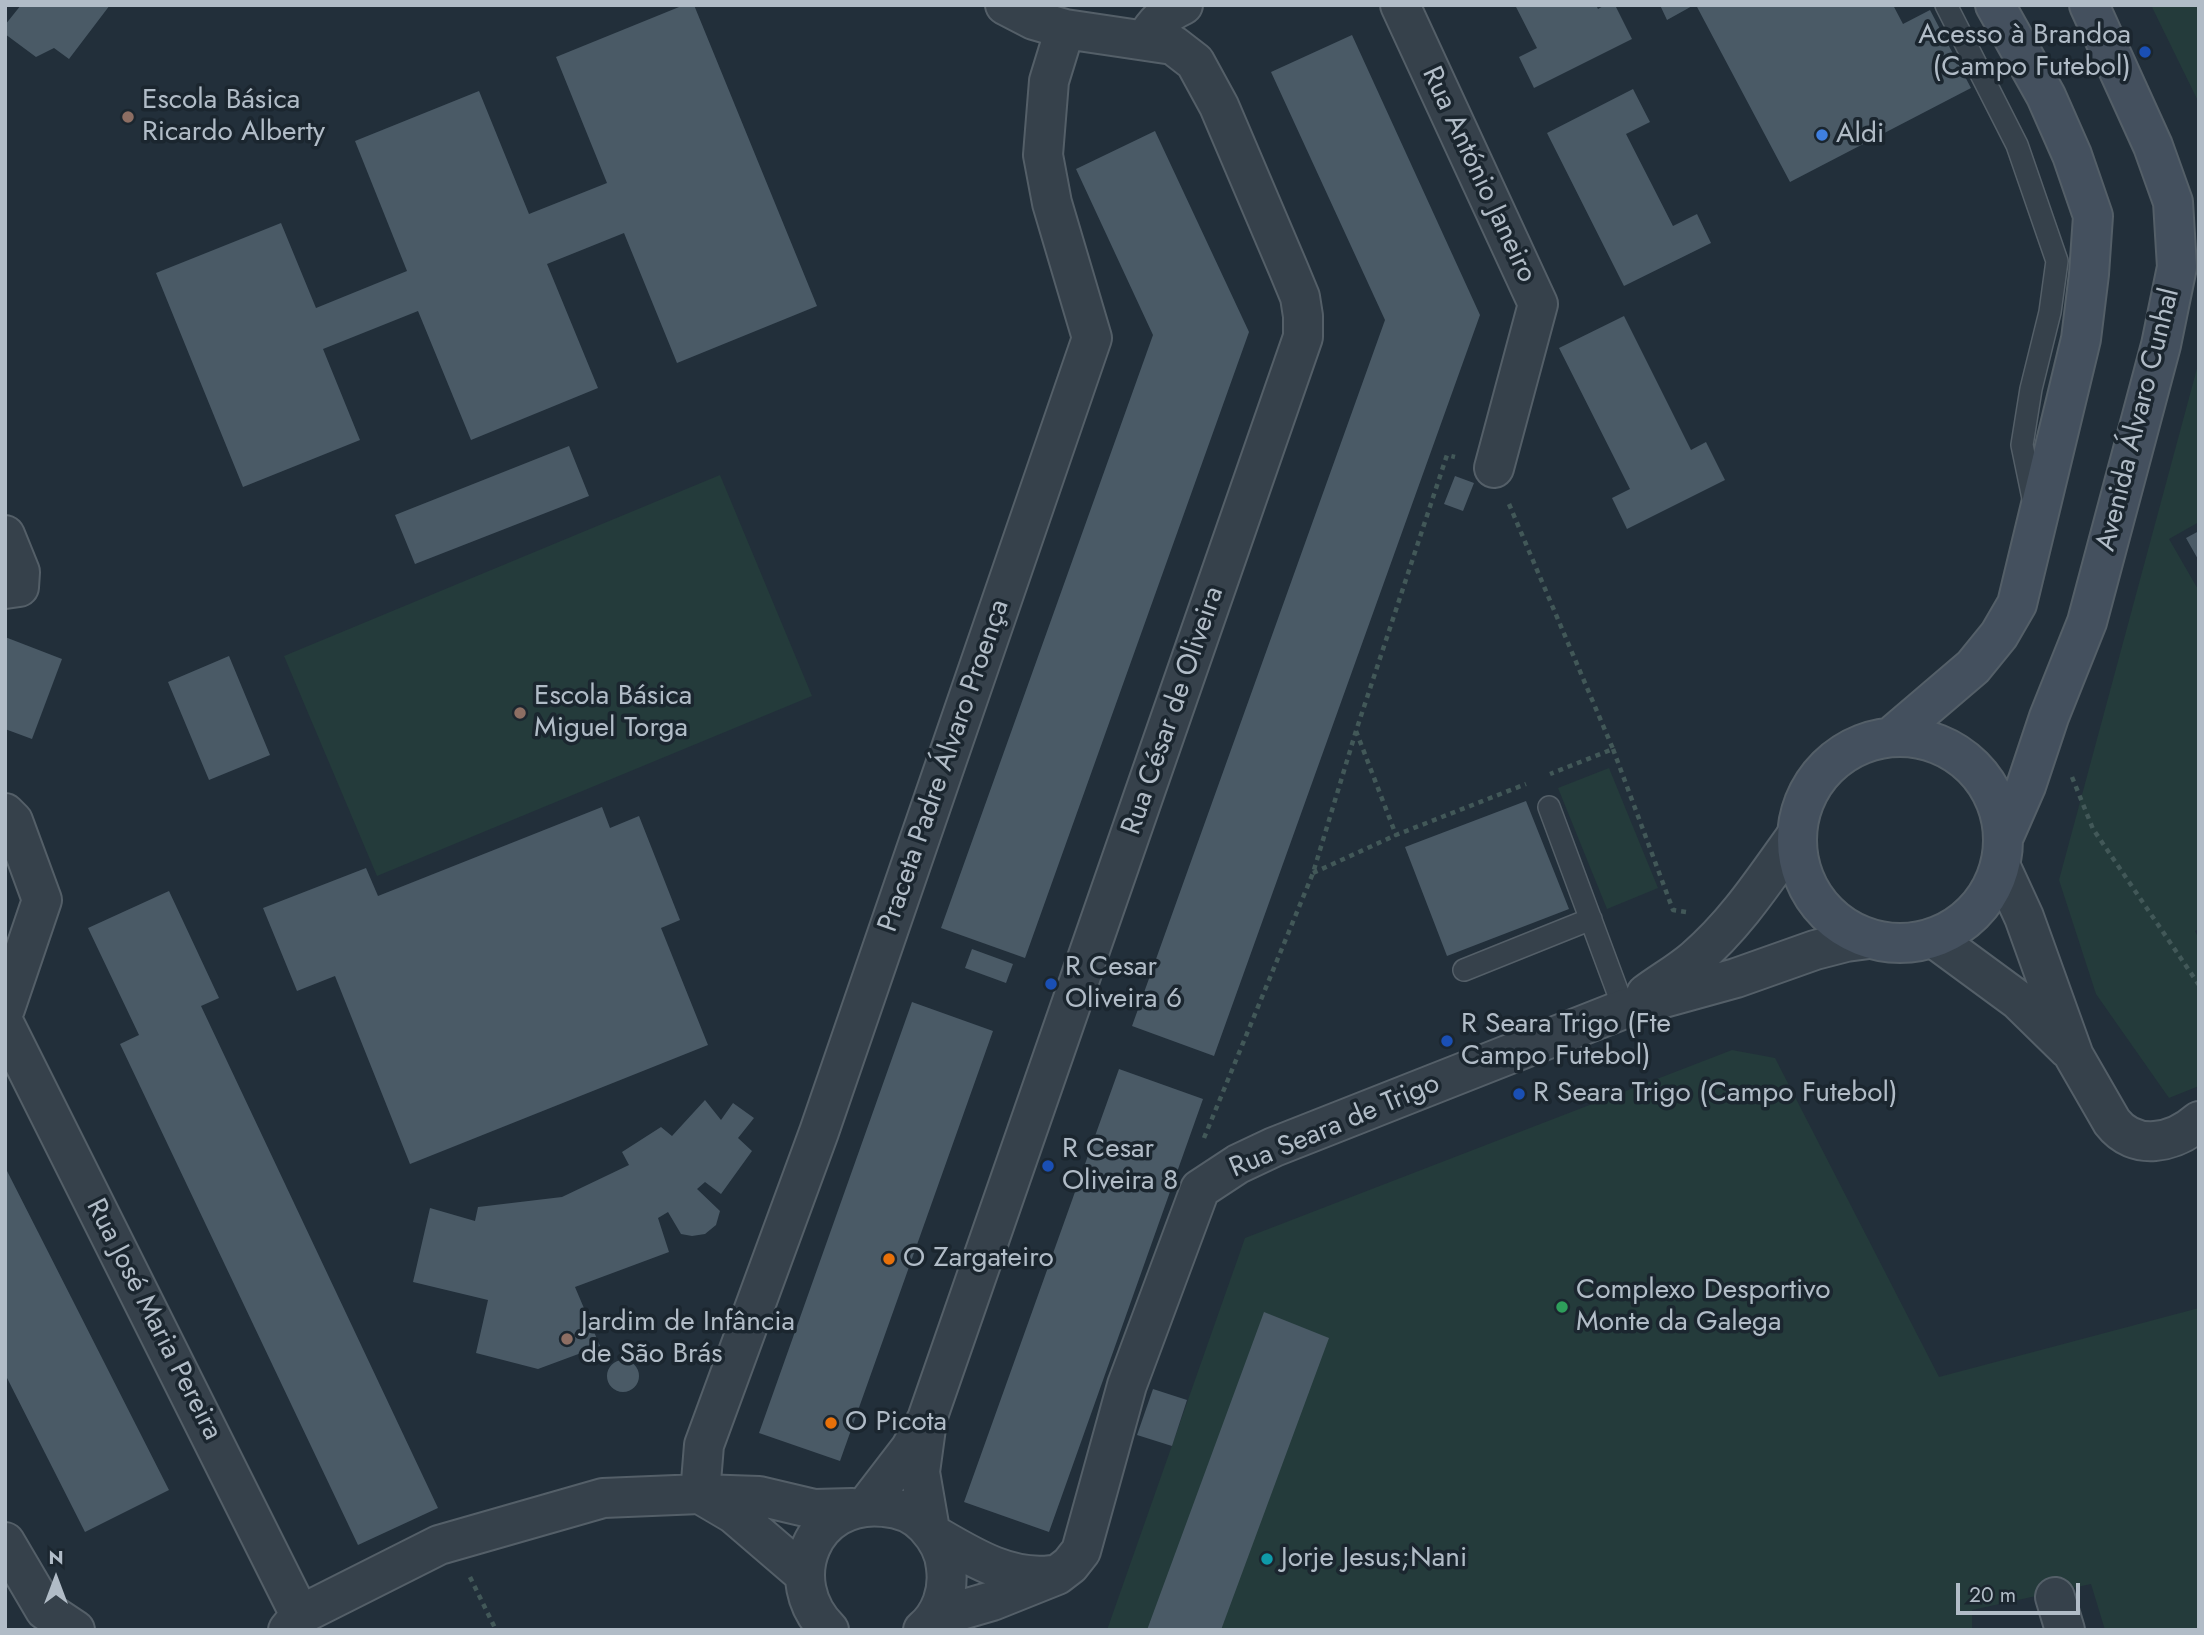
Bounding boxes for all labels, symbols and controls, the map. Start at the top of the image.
place label: Acesso à Brandoa (Campo Futebol) [1918,19,2131,85]
marker: Acesso à Brandoa (Campo Futebol) [2137,44,2153,60]
street label: Rua António Janeiro [1413,62,1543,288]
place label: Escola Básica Ricardo Alberty [142,84,325,150]
marker: Escola Básica Ricardo Alberty [120,109,136,125]
place label: Aldi [1836,118,1884,152]
marker: Aldi [1814,127,1830,143]
street label: Avenida Álvaro Cunhal [2090,285,2188,555]
street label: Rua César de Oliveira [1116,583,1232,839]
street label: Praceta Padre Álvaro Proença [872,596,1018,936]
place label: Escola Básica Miguel Torga [534,680,692,746]
marker: Escola Básica Miguel Torga [512,705,528,721]
place label: R Cesar Oliveira 6 [1065,951,1182,1017]
marker: R Cesar Oliveira 6 [1043,976,1059,992]
place label: R Seara Trigo (Fte Campo Futebol) [1461,1008,1671,1074]
marker: R Seara Trigo (Fte Campo Futebol) [1439,1033,1455,1049]
street label: Rua Seara de Trigo [1225,1068,1445,1186]
place label: R Seara Trigo (Campo Futebol) [1533,1077,1898,1111]
marker: R Seara Trigo (Campo Futebol) [1511,1086,1527,1102]
place label: R Cesar Oliveira 8 [1062,1133,1178,1199]
marker: R Cesar Oliveira 8 [1040,1158,1056,1174]
street label: Rua José Maria Pereira [78,1194,228,1446]
place label: O Zargateiro [903,1242,1054,1276]
marker: O Zargateiro [881,1251,897,1267]
place label: Complexo Desportivo Monte da Galega [1576,1274,1831,1340]
marker: Complexo Desportivo Monte da Galega [1554,1299,1570,1315]
place label: Jardim de Infância de São Brás [581,1306,795,1372]
marker: Jardim de Infância de São Brás [559,1331,575,1347]
place label: O Picota [845,1406,947,1440]
marker: O Picota [823,1415,839,1431]
place label: Jorje Jesus;Nani [1281,1542,1467,1576]
north arrow [21,1544,91,1614]
text: N [48,1544,64,1571]
marker: Jorje Jesus;Nani [1259,1551,1275,1567]
scale bar [1959,1568,2083,1612]
text: 20 m [1969,1580,2016,1610]

